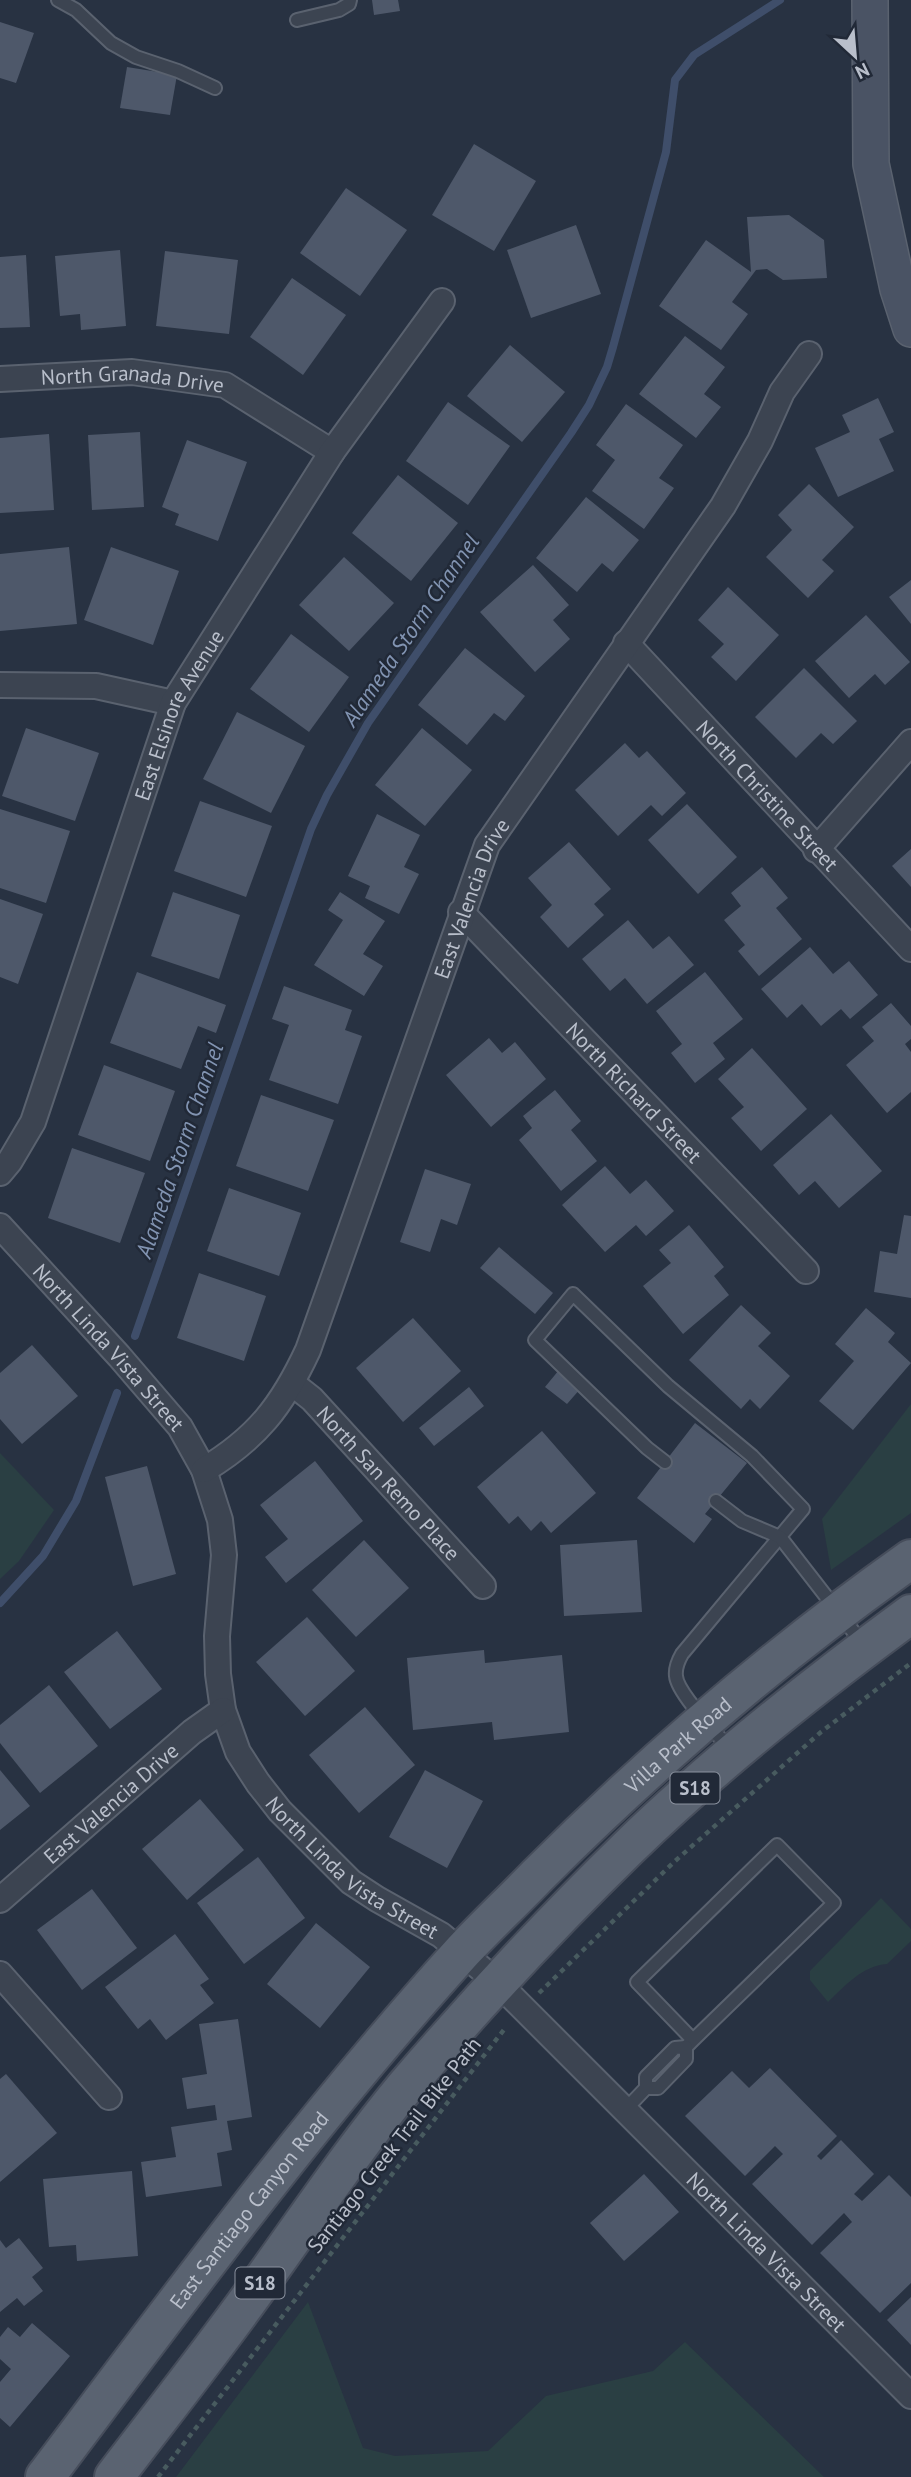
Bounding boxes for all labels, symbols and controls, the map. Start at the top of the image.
north arrow [820,21,890,91]
text: N [852,58,873,85]
street label: North Granada Drive [40,358,226,398]
water label: Alameda Storm Channel [334,528,485,732]
street label: East Elsinore Avenue [128,624,230,804]
street label: North Christine Street [691,714,845,876]
street label: East Valencia Drive [427,813,515,982]
street label: North Richard Street [561,1016,708,1168]
water label: Alameda Storm Channel [128,1039,229,1262]
street label: North Linda Vista Street [27,1258,191,1436]
street label: North San Remo Place [311,1400,466,1566]
street label: Villa Park Road [618,1690,737,1800]
street label: East Valencia Drive [38,1737,184,1870]
road number: S18 [670,1772,720,1803]
street label: North Linda Vista Street [260,1791,443,1944]
street label: Santiago Creek Trail Bike Path [301,2031,487,2259]
street label: East Santiago Canyon Road [163,2105,334,2314]
street label: North Linda Vista Street [681,2166,852,2337]
road number: S18 [236,2268,284,2298]

